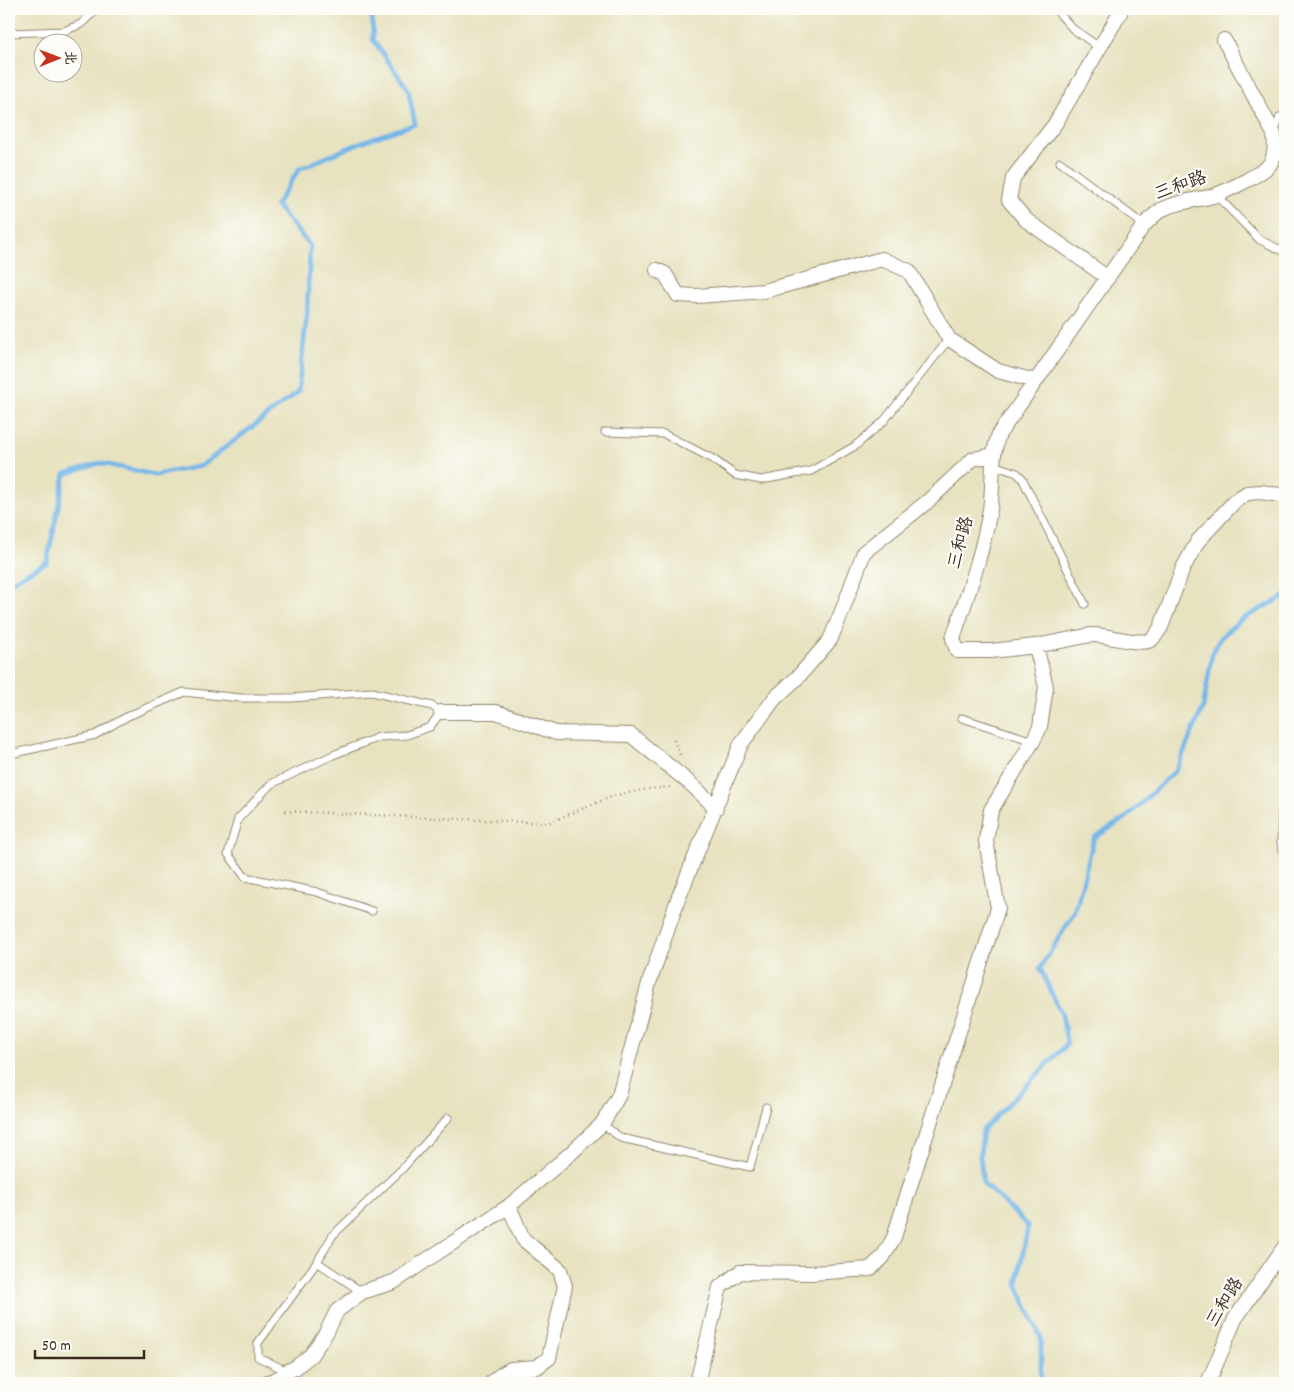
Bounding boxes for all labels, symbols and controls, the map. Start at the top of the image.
north arrow [32,32,82,82]
text: 北 [59,51,79,65]
street label: 三和路 [1151,166,1211,208]
street label: 三和路 [943,514,981,572]
street label: 三和路 [1201,1273,1251,1333]
scale bar [35,1327,144,1359]
text: 50 m [42,1336,71,1358]

